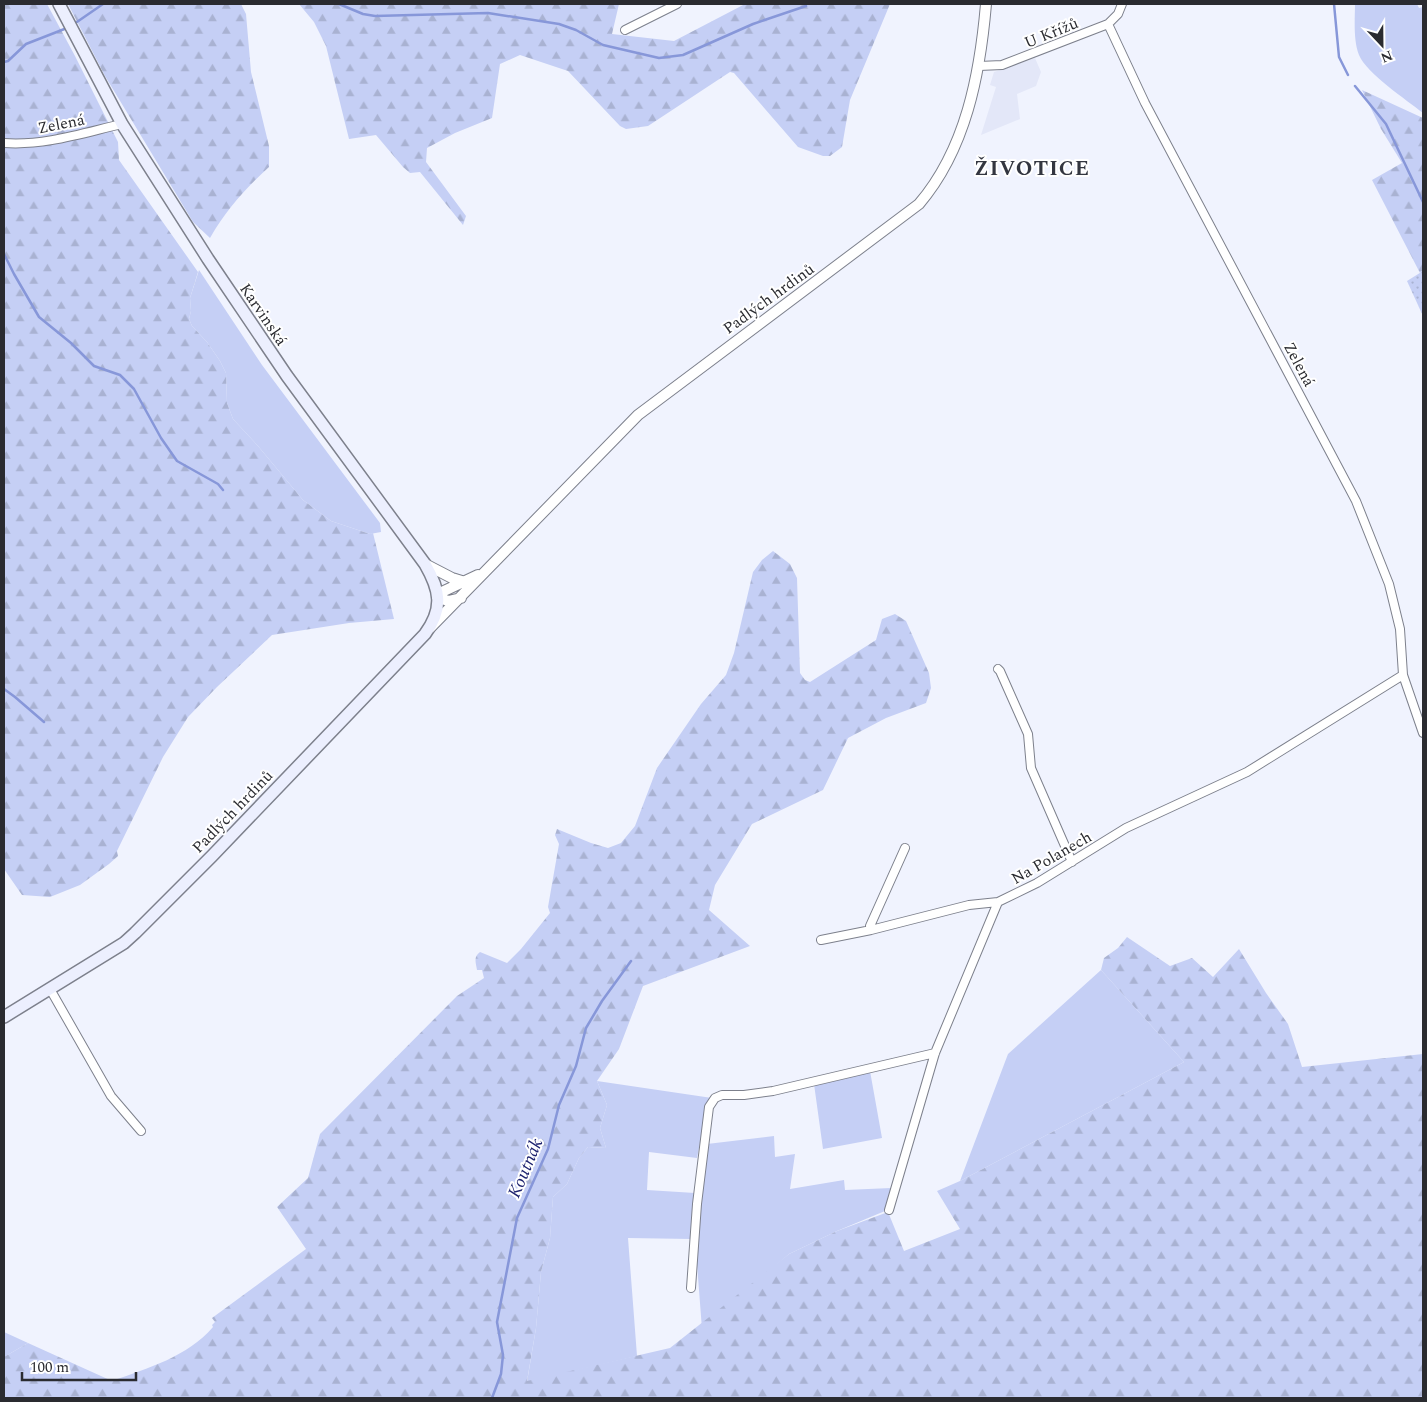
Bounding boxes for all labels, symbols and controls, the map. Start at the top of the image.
street label: U Křížů [1021,11,1082,55]
north arrow [1357,20,1407,70]
text: N [1377,45,1396,68]
street label: Zelená [36,108,87,140]
district label: ŽIVOTICE [974,153,1090,185]
street label: Padlých hrdinů [718,257,819,340]
street label: Karvinská [233,279,293,351]
street label: Zelená [1277,338,1321,391]
street label: Padlých hrdinů [187,765,279,859]
street label: Na Polanech [1007,825,1096,891]
water label: Koutnák [501,1134,550,1202]
scale bar [22,1350,136,1382]
text: 100 m [30,1356,69,1379]

